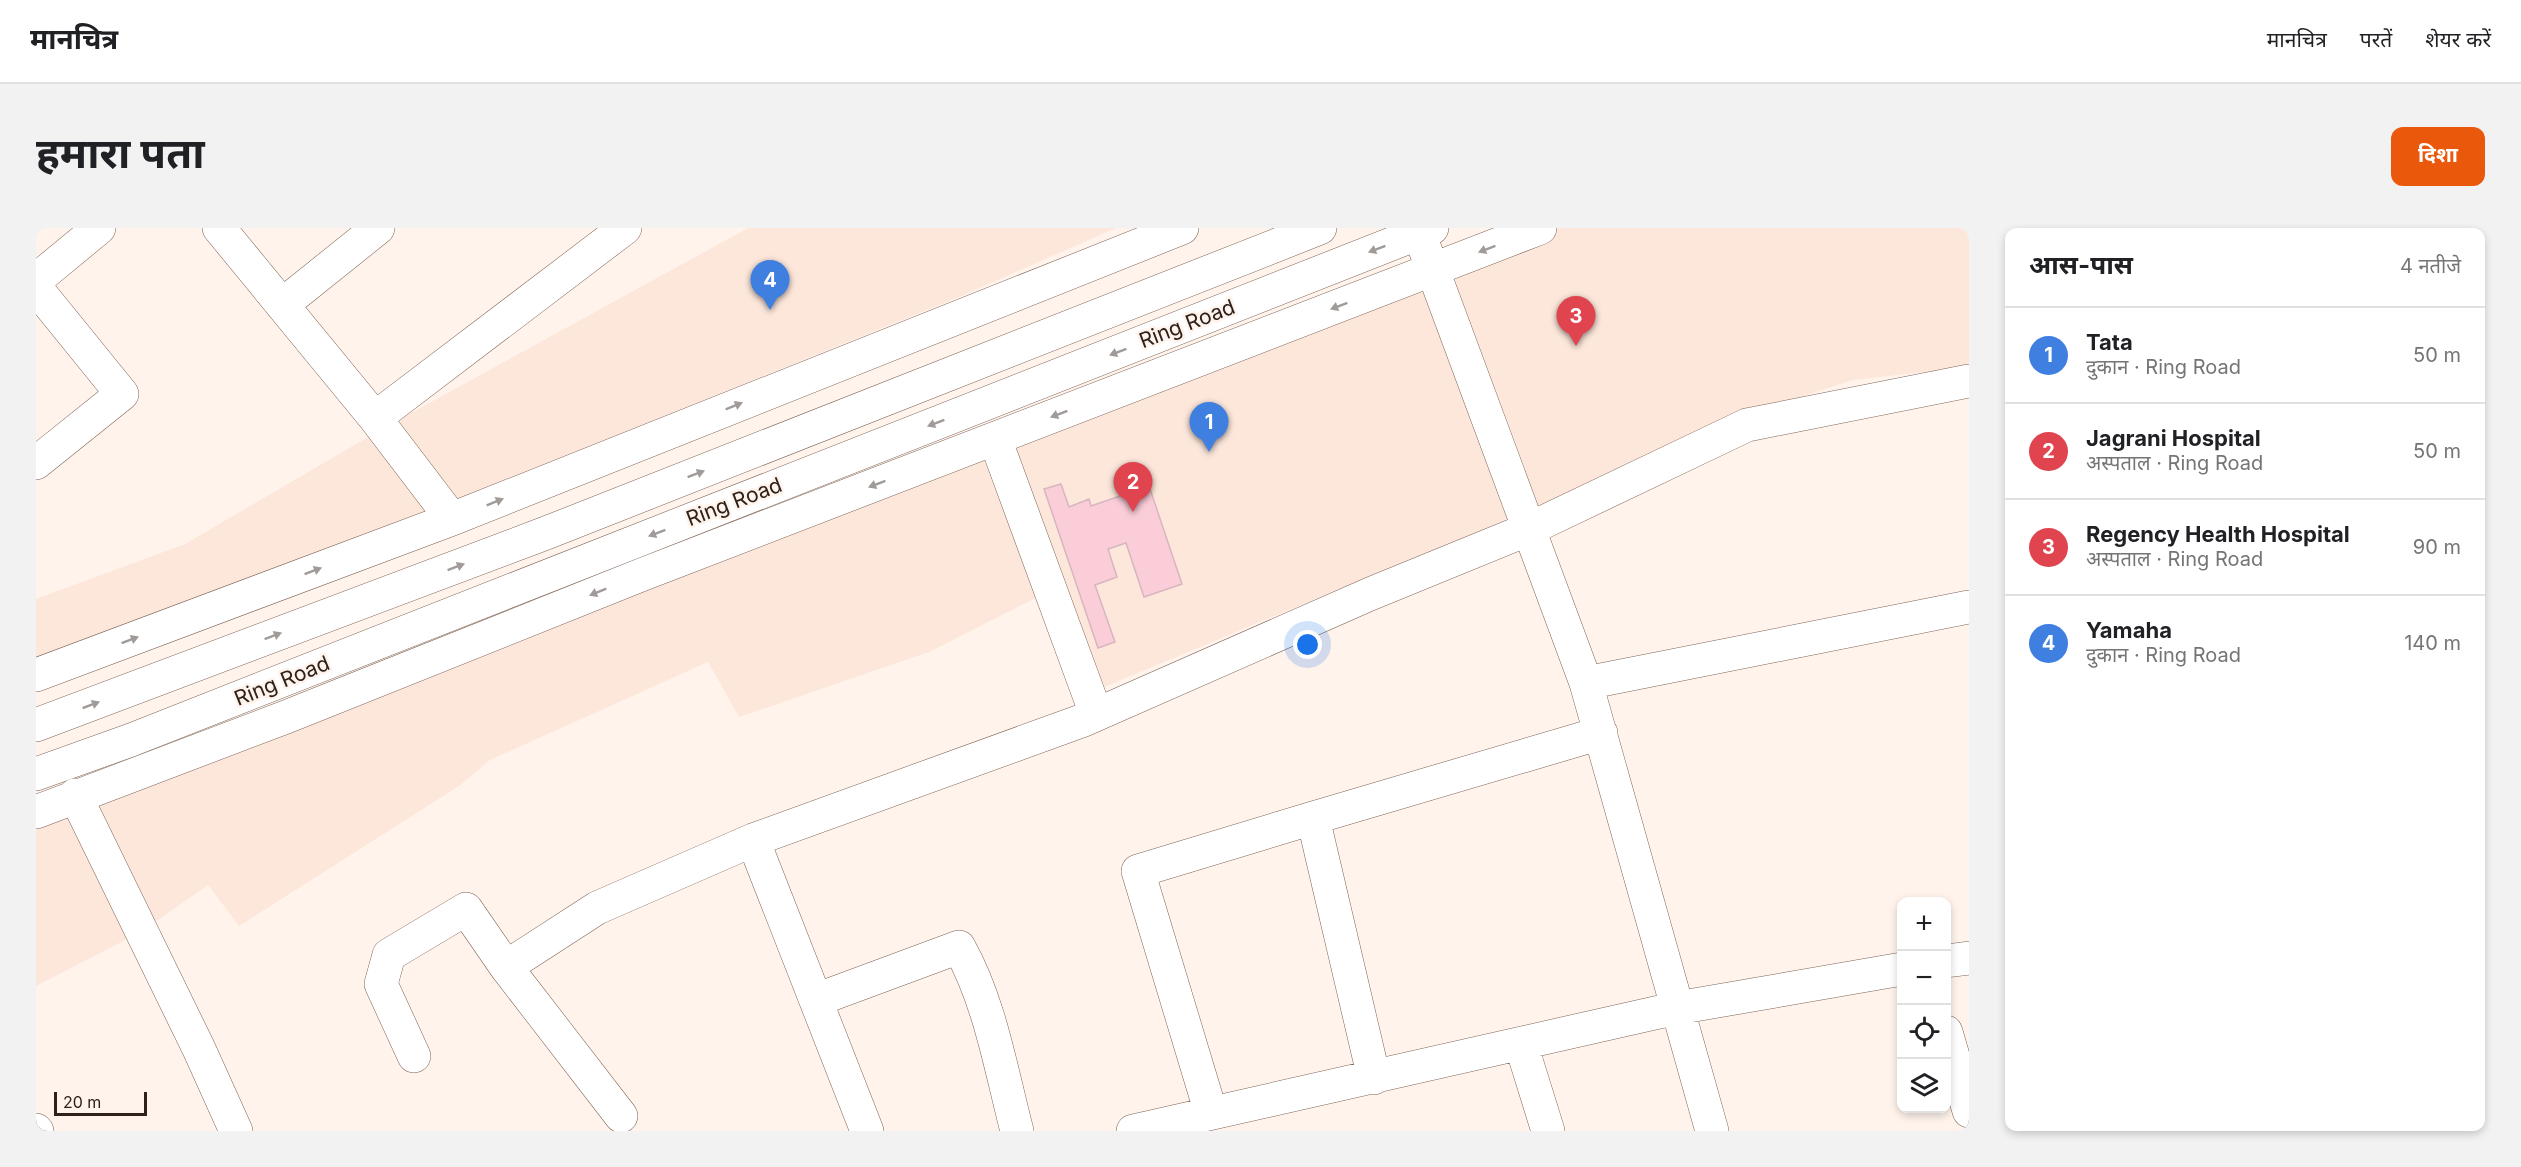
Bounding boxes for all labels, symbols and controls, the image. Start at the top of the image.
text: मानचित्र [30,22,118,56]
text: मानचित्र [2267,27,2327,52]
text: परतें [2360,27,2392,52]
text: शेयर करें [2425,27,2491,52]
text: हमारा पता [36,127,205,178]
button: दिशा [2391,127,2485,186]
one-way arrow [1368,244,1386,254]
one-way arrow [1477,244,1495,254]
text: आस-पास [2029,249,2133,280]
text: 4 नतीजे [2400,254,2461,278]
pin: 4 [750,260,790,310]
street label: Ring Road [1135,294,1238,353]
pin: 3 [1556,296,1596,346]
one-way arrow [1330,302,1348,311]
text: Tata [2086,329,2133,355]
text: 1 [2044,343,2053,367]
text: 50 m [2413,343,2461,367]
one-way arrow [1109,347,1127,357]
text: दुकान · Ring Road [2086,355,2241,379]
one-way arrow [726,401,744,411]
pin: 1 [1190,402,1228,452]
one-way arrow [1050,409,1068,419]
one-way arrow [927,418,945,428]
text: Jagrani Hospital [2086,425,2261,451]
text: 2 [2042,439,2055,463]
text: 50 m [2413,439,2461,463]
text: अस्पताल · Ring Road [2086,451,2263,475]
pin: 2 [1114,462,1152,512]
one-way arrow [687,469,705,478]
street label: Ring Road [682,472,785,531]
one-way arrow [868,480,886,490]
one-way arrow [486,497,504,506]
text: Regency Health Hospital [2086,521,2350,547]
one-way arrow [648,529,666,538]
text: 3 [2042,535,2055,559]
text: 90 m [2413,535,2461,559]
text: अस्पताल · Ring Road [2086,547,2263,571]
one-way arrow [447,562,465,572]
one-way arrow [304,566,322,576]
one-way arrow [588,588,606,598]
text: Yamaha [2086,617,2172,643]
your location [1293,630,1322,659]
one-way arrow [264,631,282,640]
text: 4 [2042,631,2055,655]
text: 140 m [2404,631,2461,655]
one-way arrow [121,635,139,644]
text: दुकान · Ring Road [2086,643,2241,667]
street label: Ring Road [231,650,333,711]
one-way arrow [82,699,100,709]
map controls [1897,897,1951,1113]
button: + [1897,897,1951,951]
button: − [1897,951,1951,1005]
button: locate [1897,1005,1951,1059]
button: layers [1897,1059,1951,1113]
scale bar [54,1089,147,1116]
text: 20 m [63,1092,101,1112]

